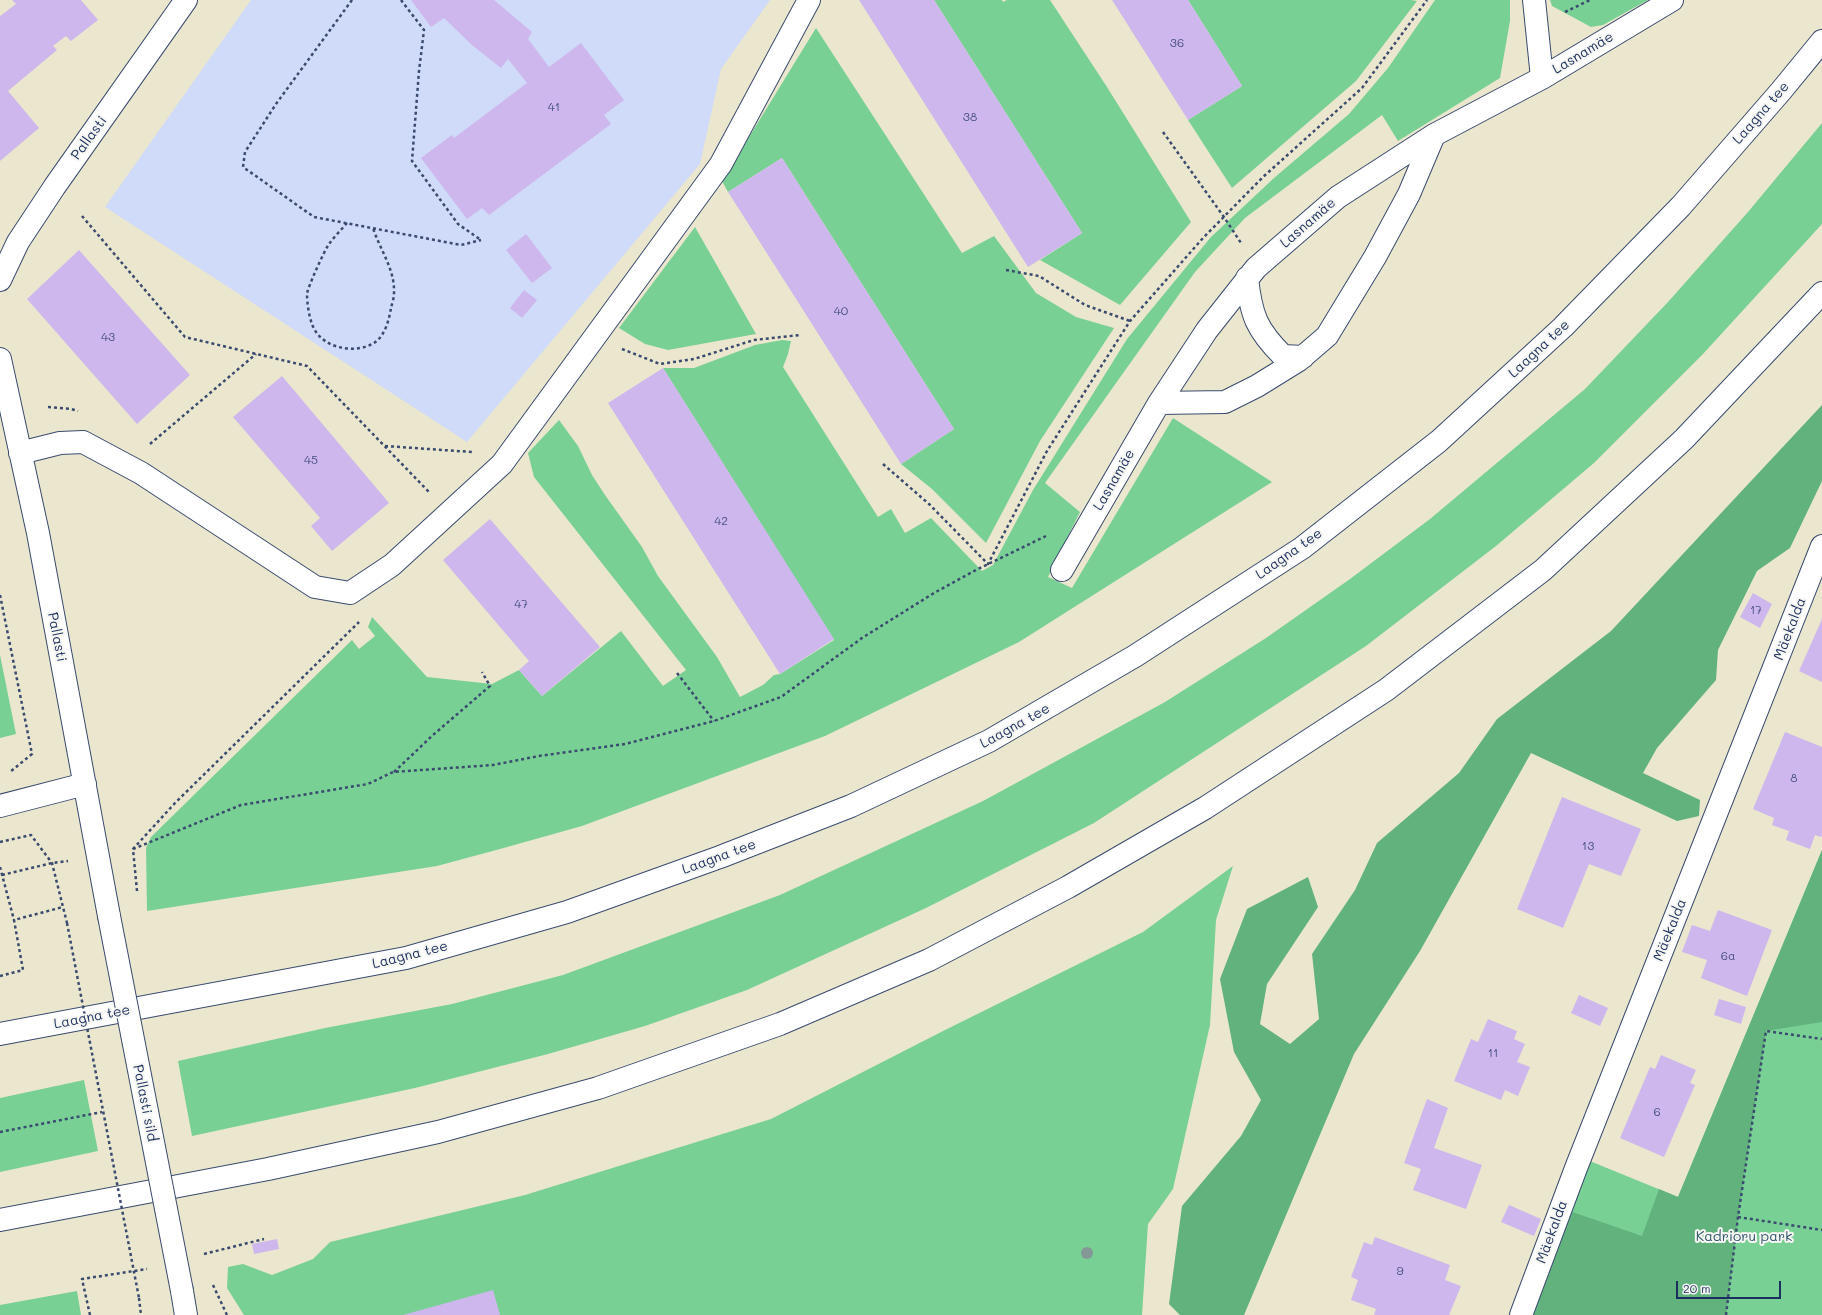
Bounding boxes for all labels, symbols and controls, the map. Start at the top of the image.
street label: Lasnamäe [1550,28,1616,78]
house number: 36 [1170,36,1184,50]
street label: Laagna tee [1729,78,1793,148]
house number: 41 [548,100,560,114]
house number: 38 [963,110,977,124]
street label: Pallasti [67,113,111,163]
street label: Lasnamäe [1277,194,1339,252]
house number: 40 [834,304,848,318]
street label: Laagna tee [1505,316,1573,382]
house number: 43 [101,330,115,344]
street label: Lasnamäe [1090,446,1138,514]
house number: 45 [304,453,318,467]
house number: 42 [714,514,728,528]
street label: Laagna tee [1252,525,1326,583]
street label: Mäekalda [1770,595,1810,663]
house number: 47 [514,597,528,611]
house number: 17 [1750,603,1762,617]
street label: Pallasti [44,611,70,663]
street label: Laagna tee [977,700,1053,752]
house number: 8 [1790,771,1798,785]
street label: Laagna tee [680,836,758,878]
house number: 13 [1582,839,1594,853]
street label: Mäekalda [1650,896,1690,964]
street label: Laagna tee [370,937,450,973]
house number: 6a [1721,949,1735,963]
street label: Laagna tee [52,1001,132,1033]
house number: 11 [1488,1046,1498,1060]
street label: Pallasti sild [129,1063,161,1143]
house number: 6 [1653,1105,1661,1119]
street label: Mäekalda [1533,1198,1571,1266]
park label: Kadrioru park [1696,1229,1792,1245]
house number: 9 [1396,1264,1404,1278]
scale bar [1678,1273,1783,1299]
text: 20 m [1683,1280,1711,1296]

